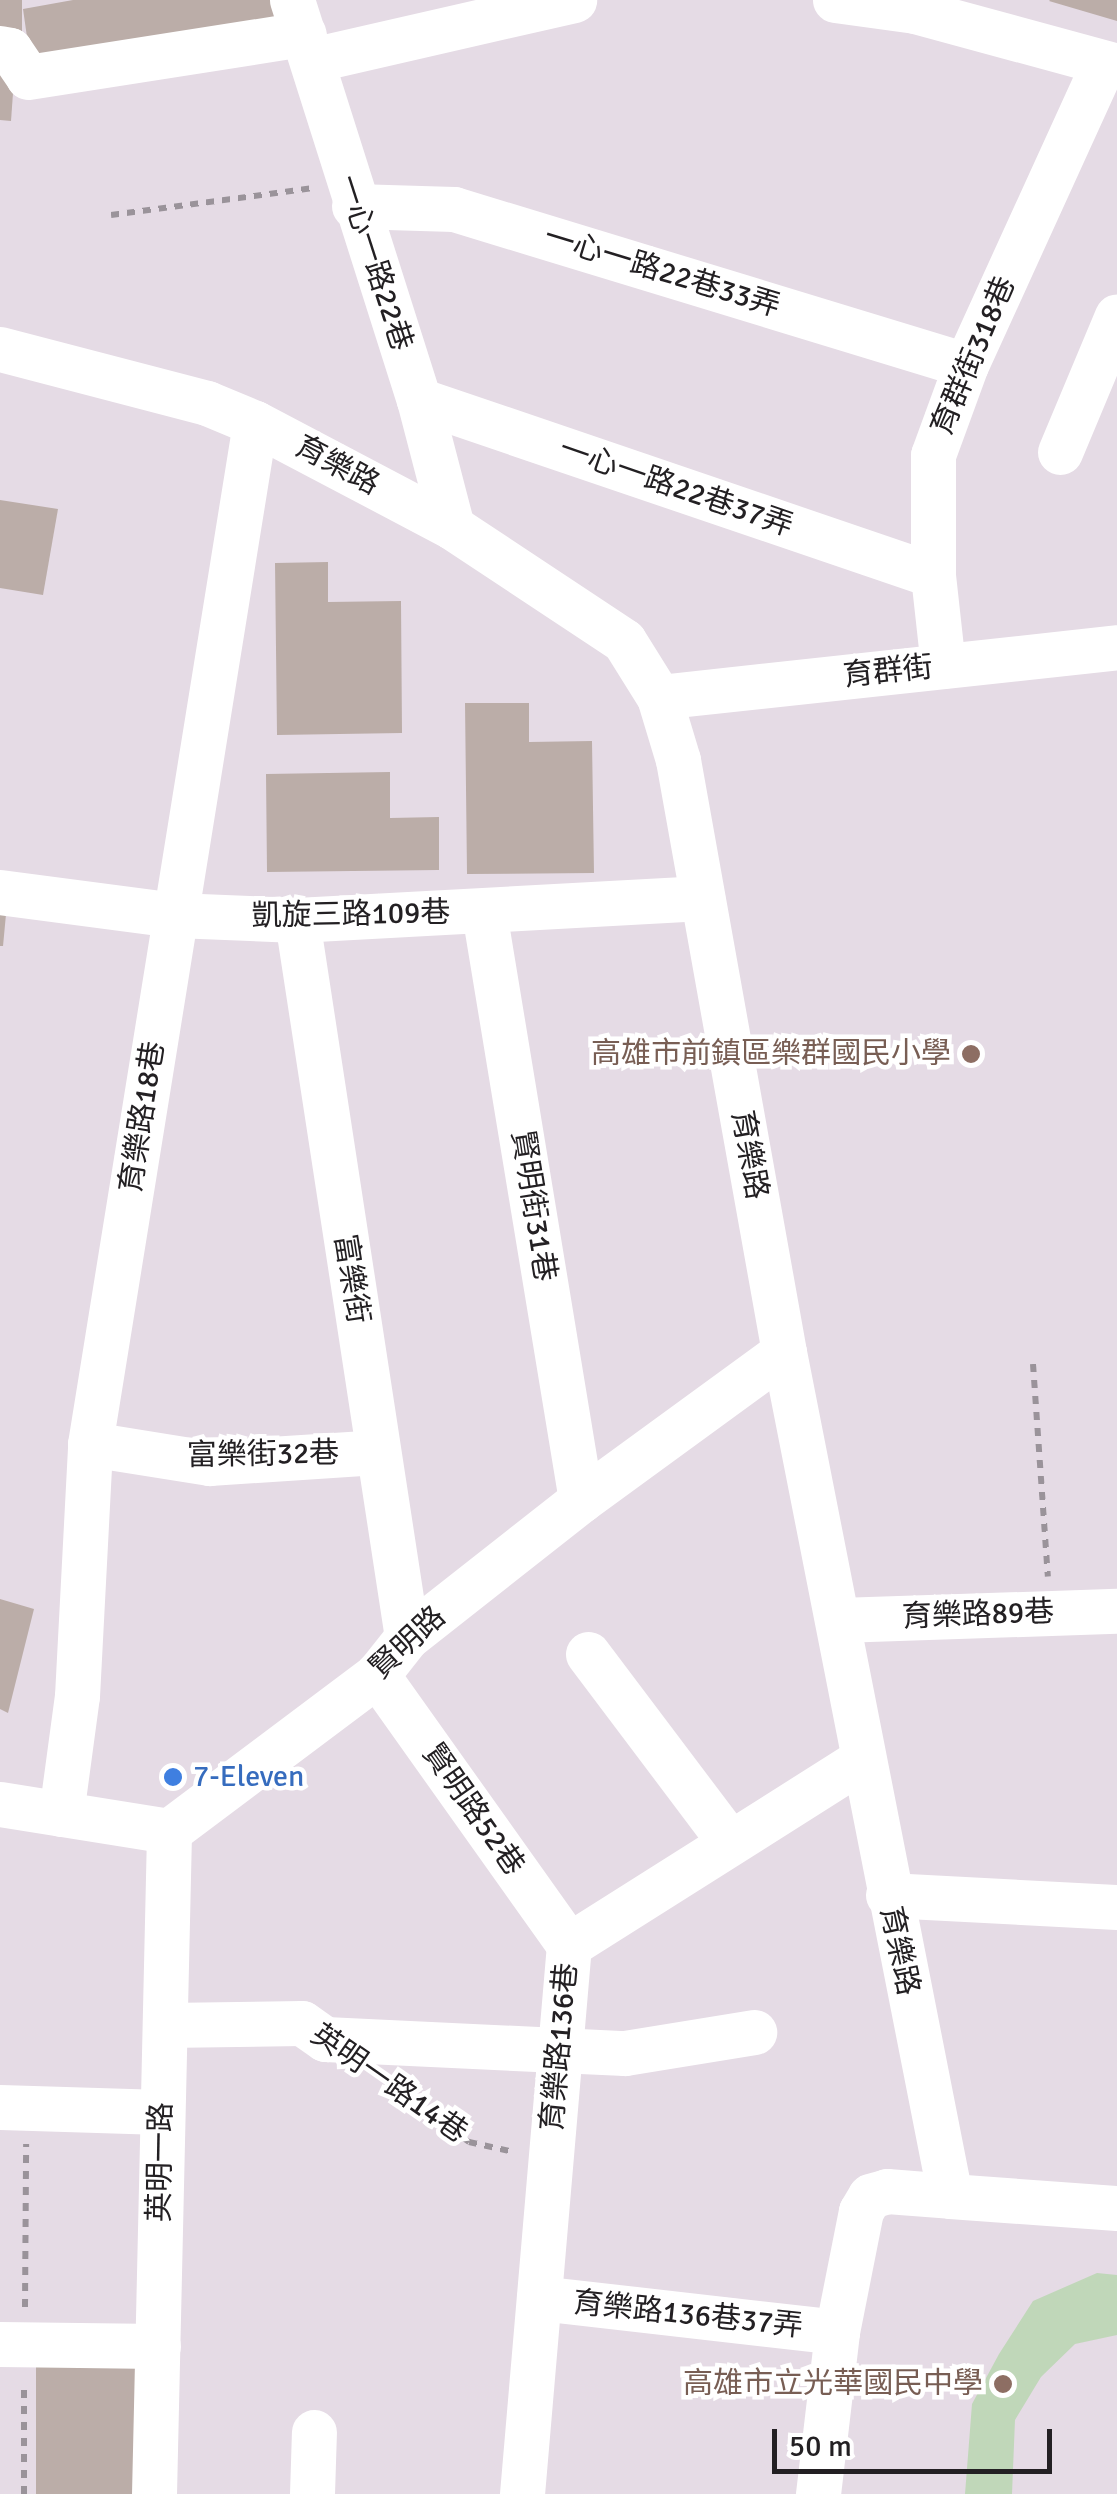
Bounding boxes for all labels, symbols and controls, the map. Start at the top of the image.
street label: 一心一路22巷 [329,171,419,355]
street label: 一心一路22巷33弄 [540,219,784,325]
street label: 育群街318巷 [924,271,1024,441]
street label: 育樂路 [289,429,385,503]
street label: 一心一路22巷37弄 [554,431,798,545]
street label: 育群街 [841,649,935,695]
street label: 凱旋三路109巷 [251,895,451,935]
place label: 高雄市前鎮區樂群國民小學 [591,1036,951,1072]
street label: 育樂路18巷 [113,1039,173,1195]
marker: 高雄市前鎮區樂群國民小學 [960,1043,982,1065]
street label: 育樂路 [723,1108,775,1202]
street label: 賢明街31巷 [503,1128,563,1284]
street label: 富樂街 [326,1232,376,1326]
street label: 富樂街32巷 [186,1436,340,1474]
street label: 育樂路89巷 [901,1594,1055,1636]
street label: 賢明路 [363,1599,453,1687]
street label: 賢明路52巷 [415,1737,531,1883]
place label: 7-Eleven [193,1759,304,1795]
marker: 7-Eleven [162,1766,184,1788]
street label: 育樂路 [872,1903,926,1999]
street label: 育樂路136巷 [535,1961,585,2133]
street label: 英明一路14巷 [304,2017,474,2151]
street label: 英明一路 [142,2102,180,2222]
street label: 育樂路136巷37弄 [571,2285,805,2345]
place label: 高雄市立光華國民中學 [683,2366,983,2402]
marker: 高雄市立光華國民中學 [992,2373,1014,2395]
scale bar [777,2409,1057,2471]
text: 50 m [789,2428,852,2465]

